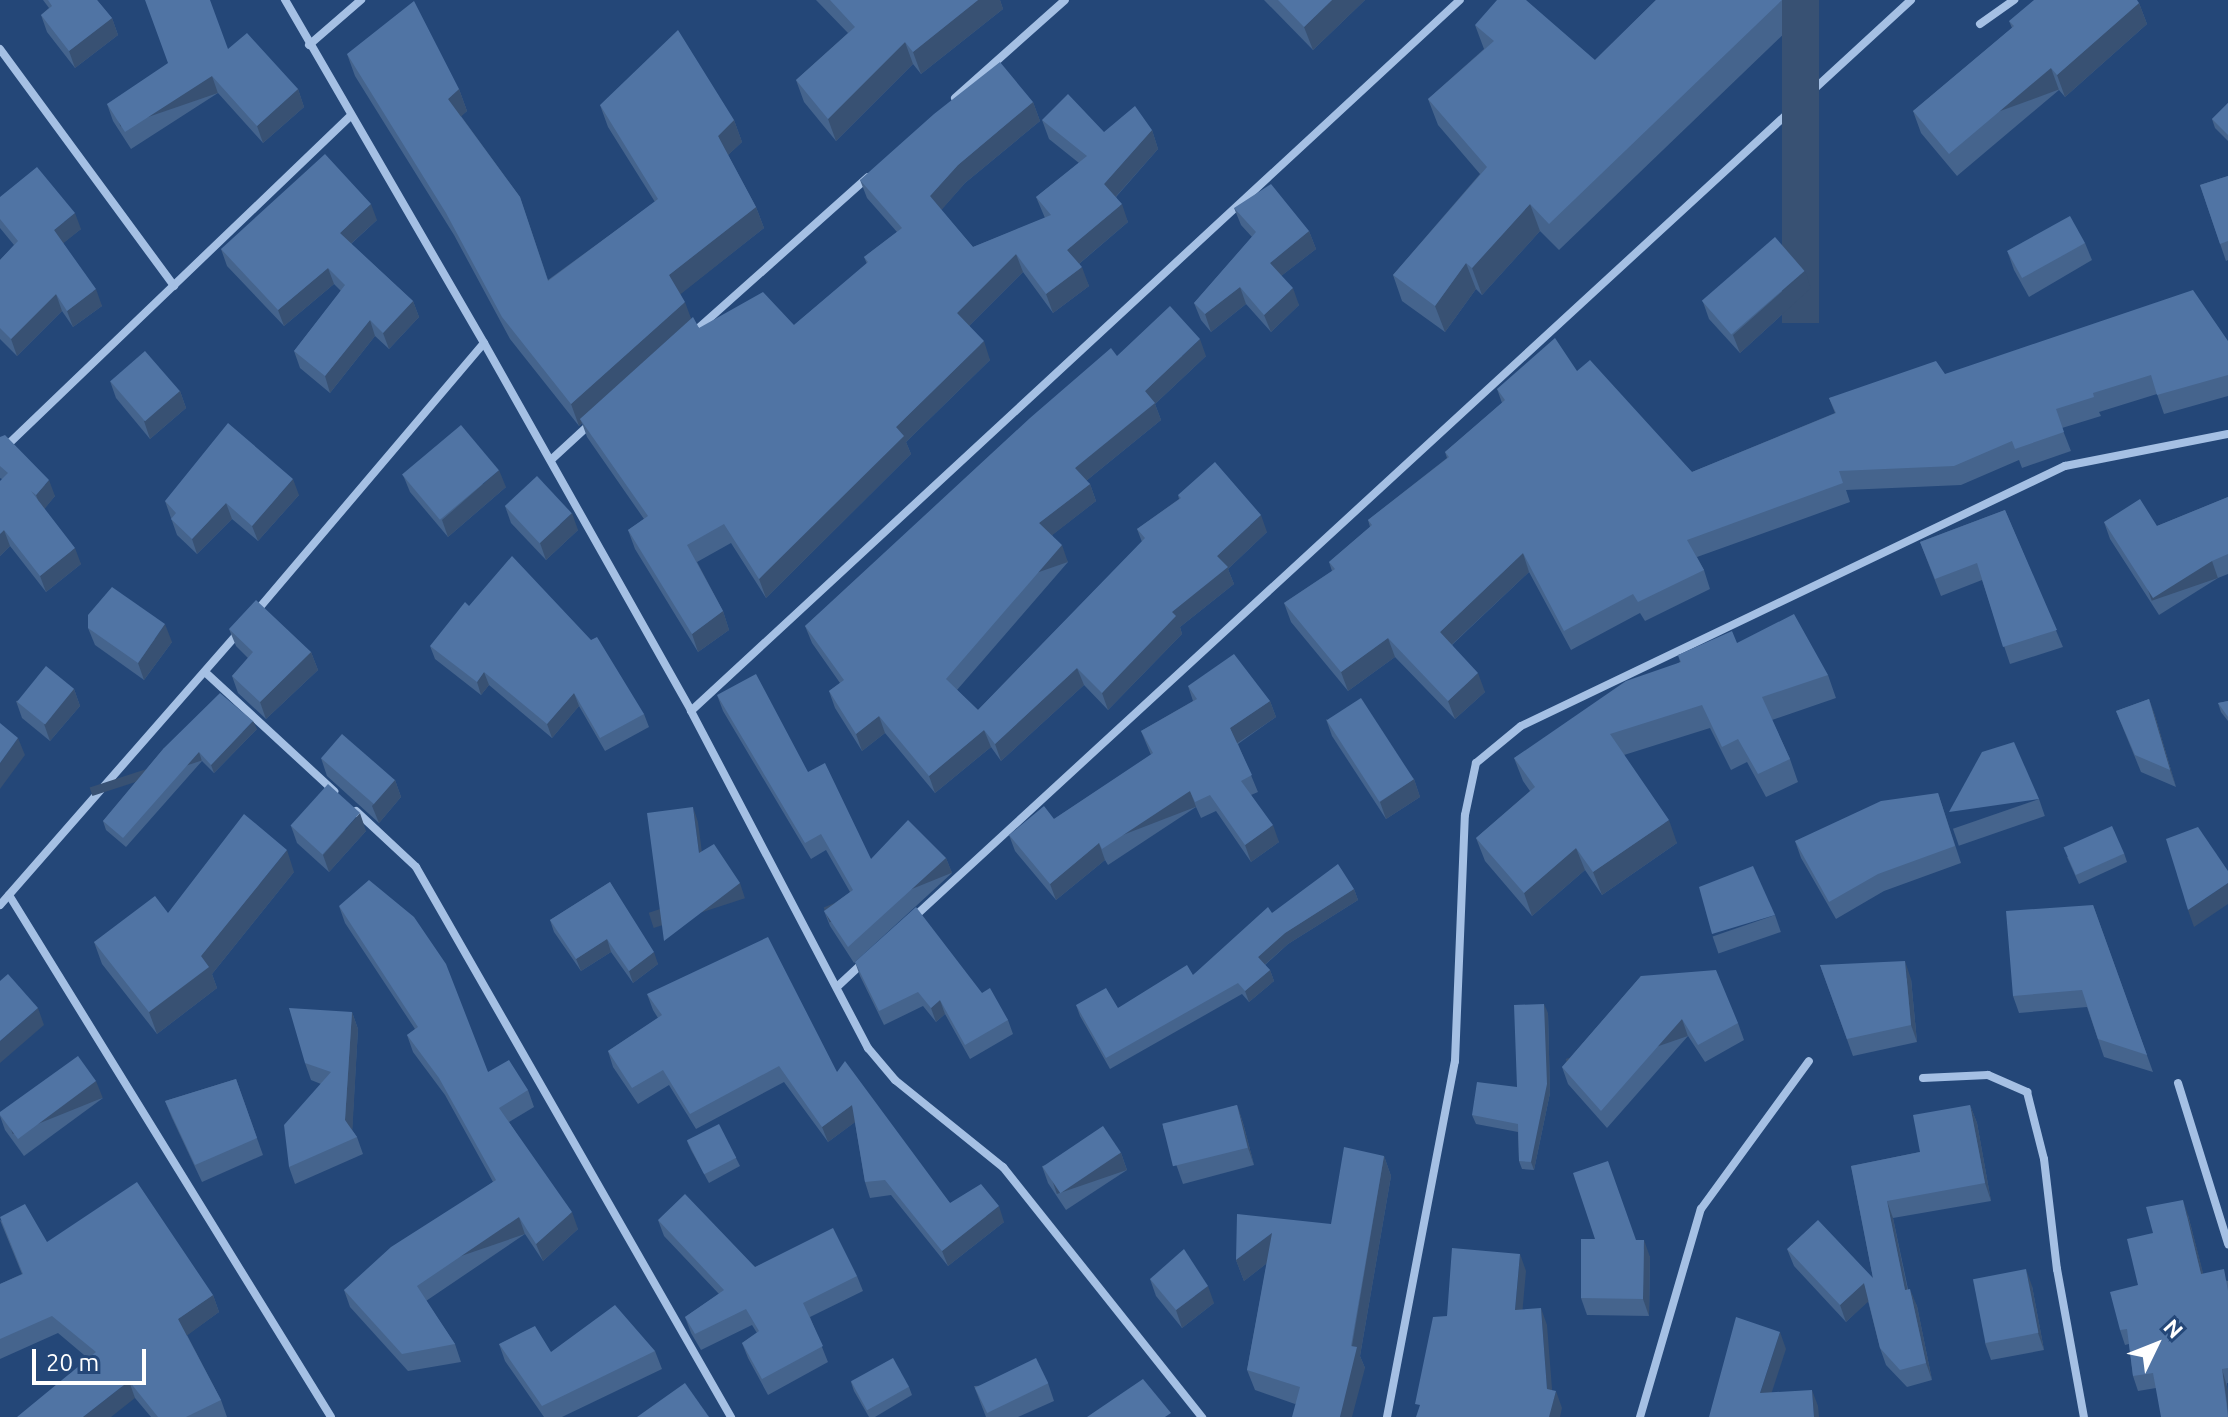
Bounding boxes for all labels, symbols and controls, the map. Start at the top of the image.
north arrow [2116,1305,2196,1385]
text: N [2159,1314,2189,1343]
scale bar [36,1333,150,1383]
text: 20 m [46,1349,99,1376]

